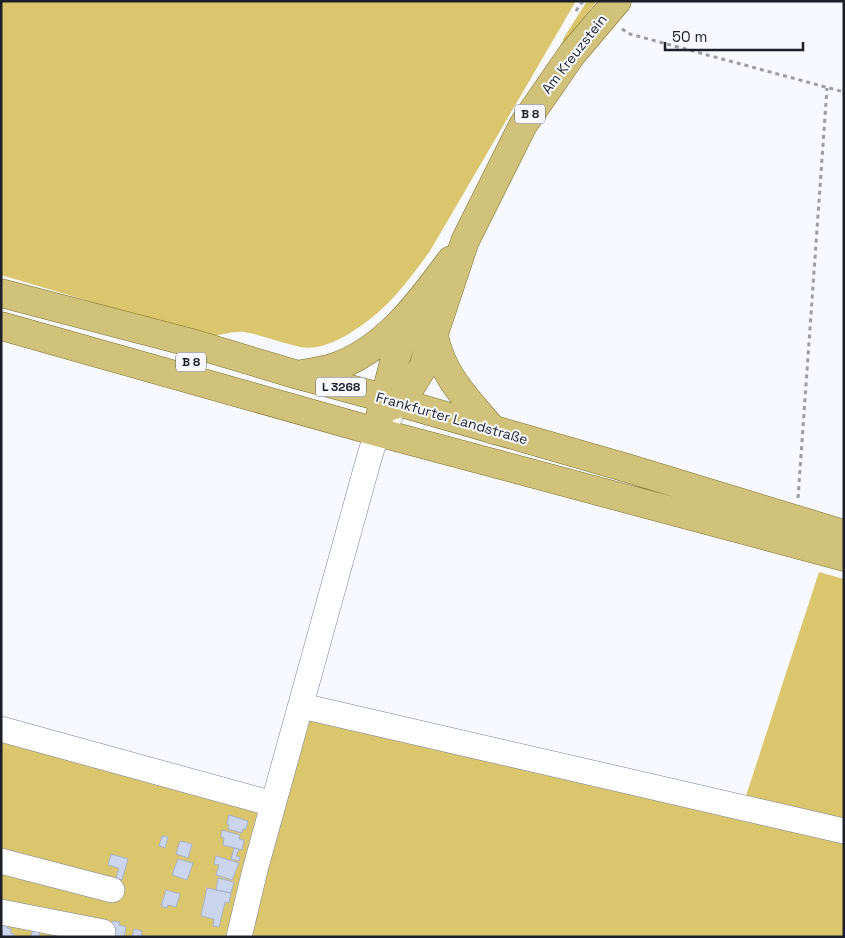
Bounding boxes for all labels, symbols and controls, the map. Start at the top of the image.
street label: Am Kreuzstein [537,11,611,97]
scale bar [665,20,802,52]
text: 50 m [672,27,707,46]
road number: B 8 [515,105,545,124]
road number: B 8 [176,352,206,372]
road number: L 3268 [316,378,366,397]
street label: Frankfurter Landstraße [374,388,530,448]

